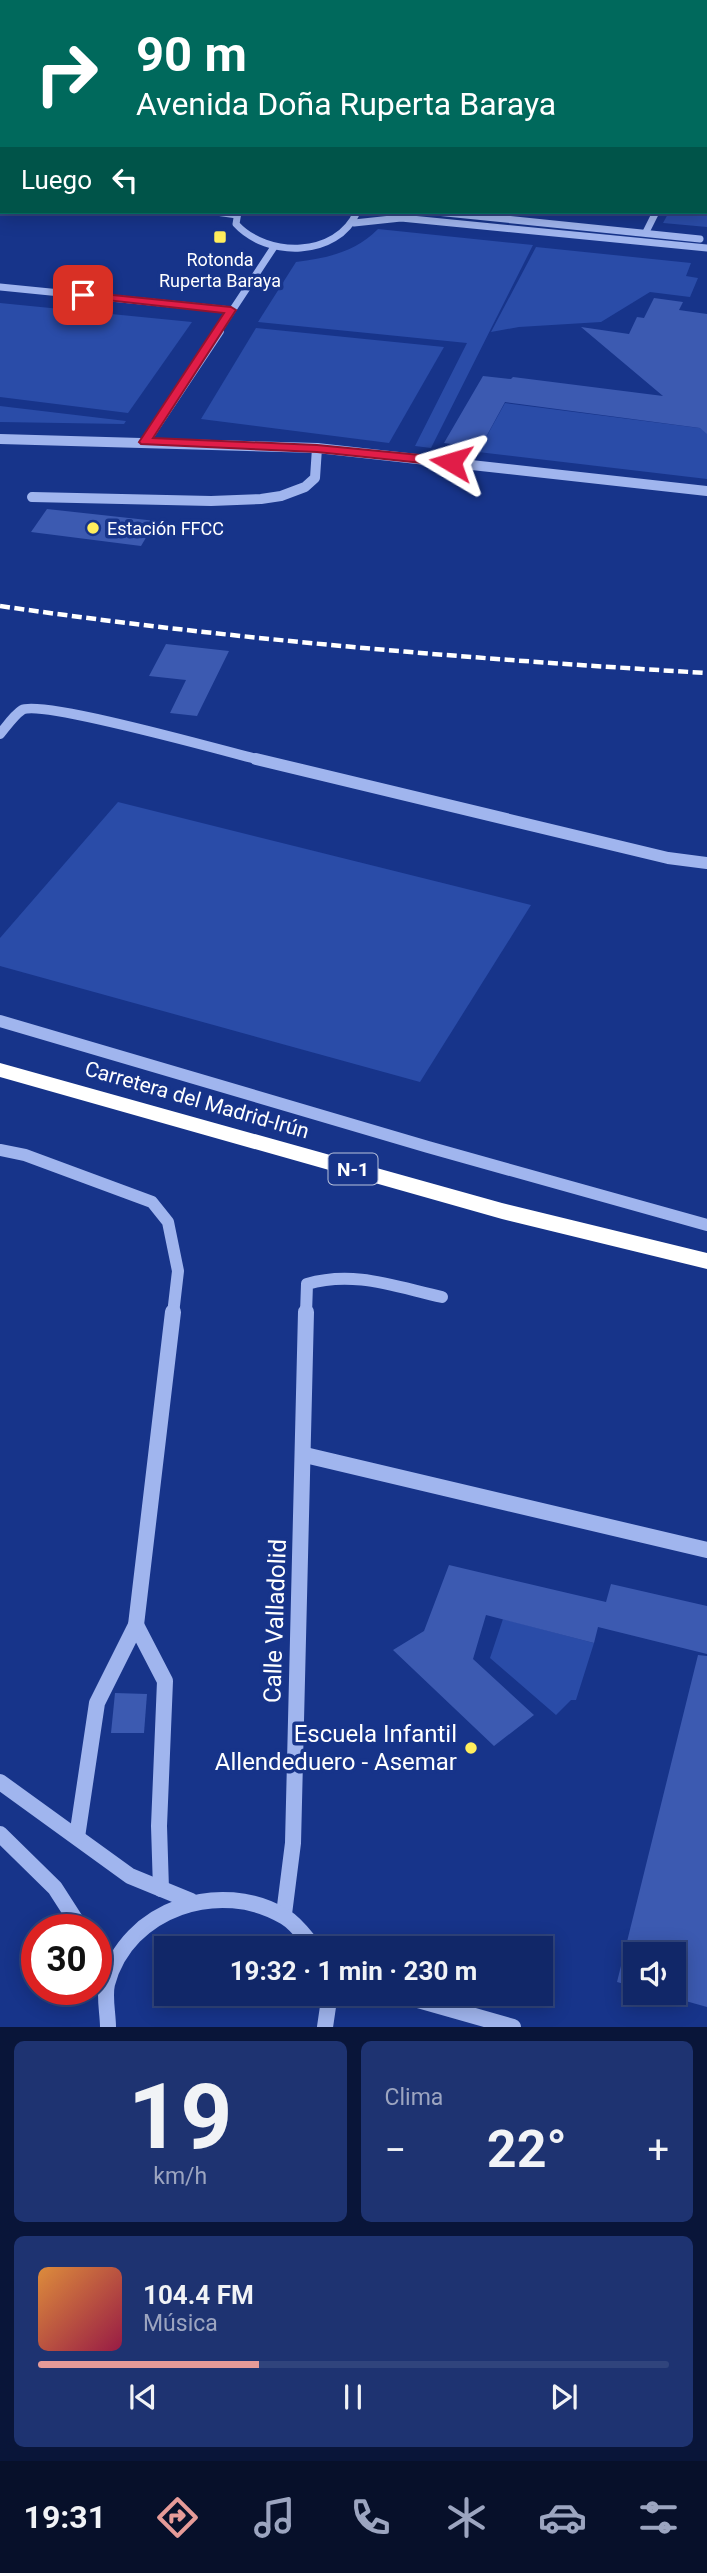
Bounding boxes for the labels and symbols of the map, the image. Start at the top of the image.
marker: Rotonda Ruperta Baraya [212,229,228,245]
place label: Rotonda Ruperta Baraya [159,249,281,291]
pin [53,265,113,325]
position arrow [414,425,488,499]
place label: Estación FFCC [107,518,224,539]
marker: Estación FFCC [85,520,101,536]
street label: Carretera del Madrid-Irún [82,1056,312,1144]
road number: N-1 [328,1154,378,1184]
street label: Calle Valladolid [258,1539,292,1703]
place label: Escuela Infantil Allendeduero - Asemar [215,1720,457,1776]
marker: Escuela Infantil Allendeduero - Asemar [463,1740,479,1756]
speed limit sign: 30 [21,1914,112,2005]

